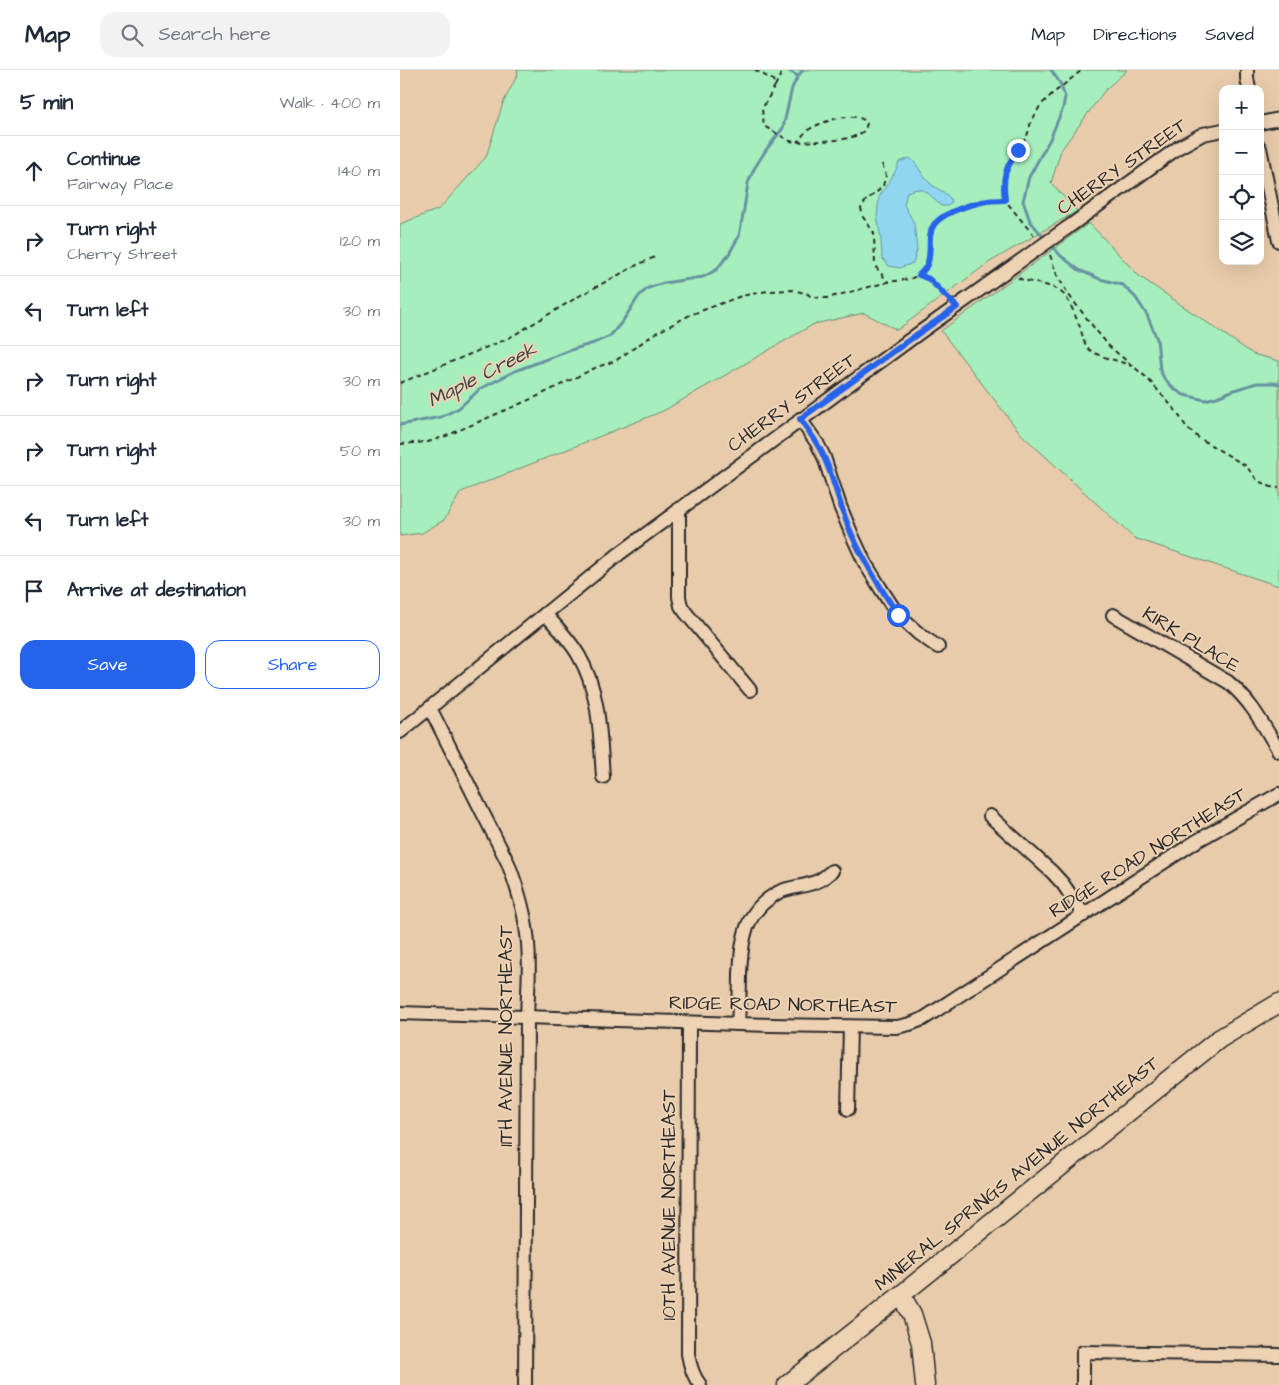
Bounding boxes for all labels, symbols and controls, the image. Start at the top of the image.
search box [100,12,450,57]
text: Map [25,18,70,52]
icon: search [118,21,146,49]
text: Search here [158,21,271,48]
text: Map [1031,22,1065,47]
text: Directions [1093,22,1177,47]
text: Saved [1205,22,1254,47]
map controls [1219,85,1264,265]
button: + [1219,85,1264,130]
text: 5 min [20,88,73,117]
text: Walk · 400 m [279,92,380,114]
street label: CHERRY STREET [1052,112,1193,222]
button: − [1219,130,1264,175]
route end [1007,139,1030,162]
text: Continue [67,146,141,173]
icon: ahead [20,157,48,185]
text: 140 m [338,160,380,182]
text: Fairway Place [67,173,173,195]
button: locate [1219,175,1264,220]
text: Turn right [67,216,156,243]
button: layers [1219,220,1264,265]
icon: right [20,227,48,255]
text: 120 m [340,230,380,252]
text: Cherry Street [67,243,177,265]
icon: left [20,297,48,325]
text: Turn left [67,297,148,324]
text: 30 m [343,300,380,322]
water label: Maple Creek [423,335,542,414]
street label: CHERRY STREET [722,347,862,459]
icon: right [20,367,48,395]
text: Turn right [67,367,156,394]
text: 30 m [343,370,380,392]
icon: right [20,437,48,465]
text: Turn right [67,437,156,464]
text: 50 m [340,440,380,462]
icon: left [20,507,48,535]
text: Turn left [67,507,148,534]
text: 30 m [343,510,380,532]
icon: arrive [20,577,48,605]
text: Arrive at destination [67,577,246,604]
street label: KIRK PLACE [1137,600,1245,680]
route start [887,604,910,627]
button: Save [20,640,195,689]
button: Share [205,640,380,689]
street label: RIDGE ROAD NORTHEAST [1044,781,1252,925]
street label: 11TH AVENUE NORTHEAST [493,925,520,1147]
street label: RIDGE ROAD NORTHEAST [669,990,897,1020]
street label: MINERAL SPRINGS AVENUE NORTHEAST [869,1050,1165,1298]
street label: 10TH AVENUE NORTHEAST [656,1089,683,1321]

